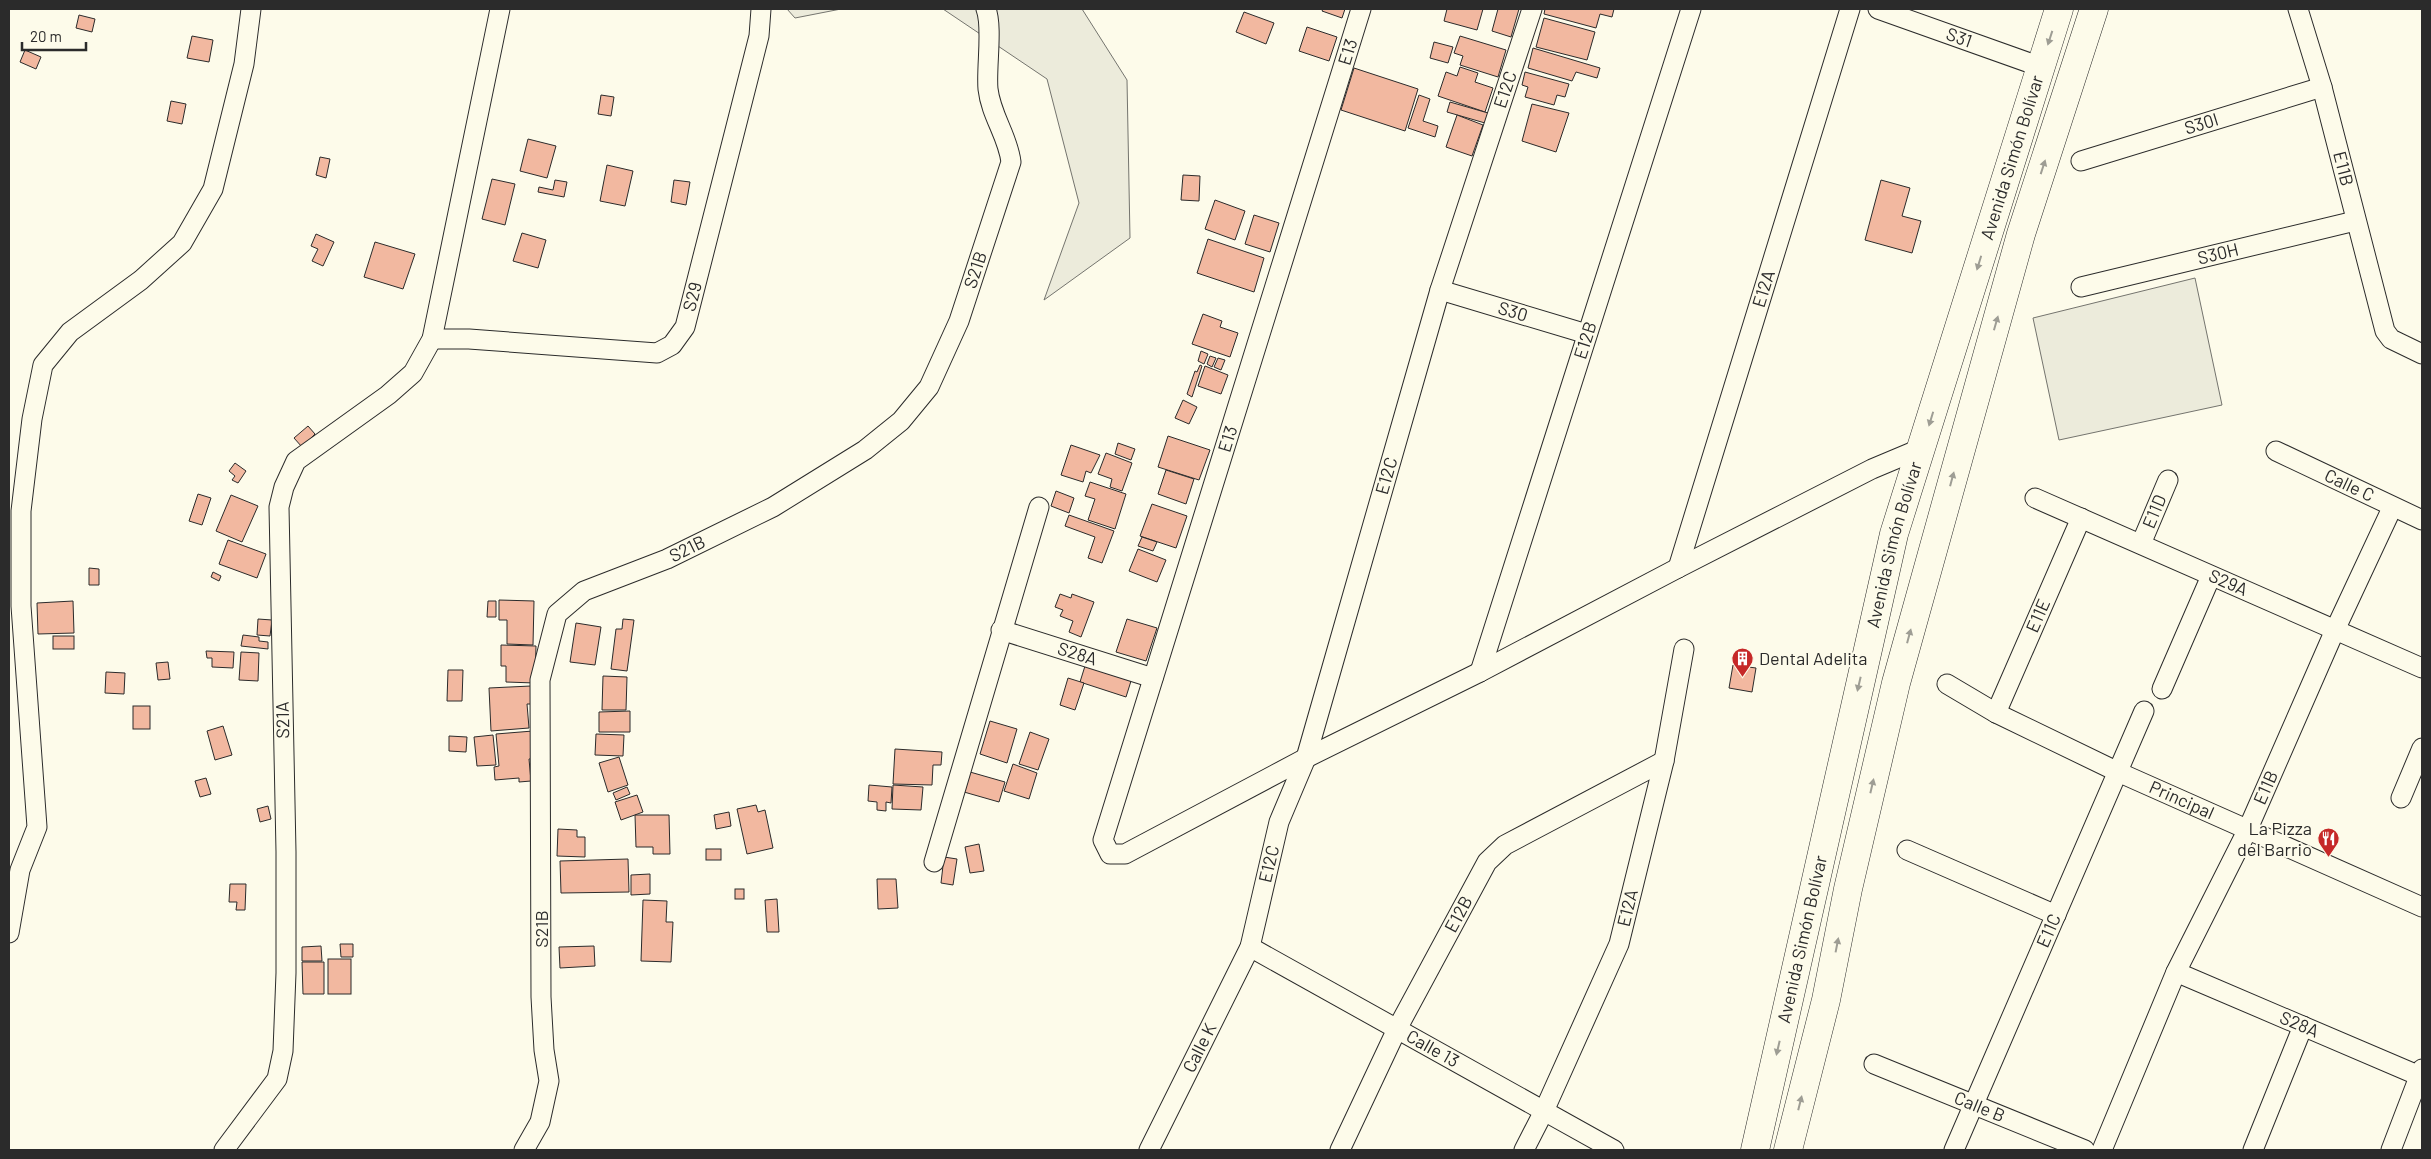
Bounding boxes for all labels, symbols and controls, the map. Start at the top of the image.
scale bar [22,20,86,52]
street label: S31 [1943,22,1975,52]
text: 20 m [30,27,62,45]
one-way arrow [2046,30,2053,45]
street label: E13 [1333,36,1361,68]
street label: E12C [1488,68,1521,111]
street label: Avenida Simón Bolívar [1975,72,2048,242]
street label: S30I [2181,107,2221,139]
street label: E11B [2329,149,2359,188]
one-way arrow [2039,159,2047,174]
street label: S30H [2195,237,2241,269]
street label: S21B [958,248,991,291]
one-way arrow [1975,256,1983,271]
street label: E12A [1747,267,1779,310]
street label: S29 [677,279,706,313]
street label: S30 [1496,296,1531,326]
one-way arrow [1992,315,2000,330]
street label: E12B [1568,319,1601,362]
one-way arrow [1927,411,1934,426]
street label: E13 [1213,423,1241,455]
street label: E12C [1370,454,1402,497]
street label: Avenida Simón Bolívar [1861,458,1926,630]
street label: Calle C [2321,464,2378,506]
one-way arrow [1948,471,1956,486]
street label: E11D [2137,491,2171,532]
street label: S21B [665,530,709,566]
street label: S29A [2206,564,2252,600]
street label: E11E [2020,595,2054,636]
one-way arrow [1905,628,1913,643]
street label: S28A [1055,637,1100,670]
building icon: Dental Adelita [1731,647,1755,678]
place label: Dental Adelita [1759,647,1868,669]
one-way arrow [1855,677,1863,692]
street label: S21A [271,701,293,739]
street label: E11B [2248,767,2282,808]
street label: Principal [2146,775,2218,823]
one-way arrow [1868,779,1876,794]
place label: La Pizza del Barrio [2237,817,2312,860]
restaurant icon: La Pizza del Barrio [2316,827,2340,858]
street label: E12C [1253,843,1283,885]
street label: Avenida Simón Bolívar [1772,853,1831,1025]
street label: E12A [1612,887,1642,929]
street label: E12B [1439,892,1477,936]
street label: S21B [530,910,552,948]
street label: E11C [2031,910,2065,950]
one-way arrow [1834,936,1842,952]
street label: S28A [2277,1006,2323,1042]
street label: Calle K [1177,1019,1220,1076]
street label: Calle 13 [1403,1024,1463,1071]
one-way arrow [1774,1040,1782,1055]
street label: Calle B [1951,1086,2009,1126]
one-way arrow [1796,1095,1804,1110]

